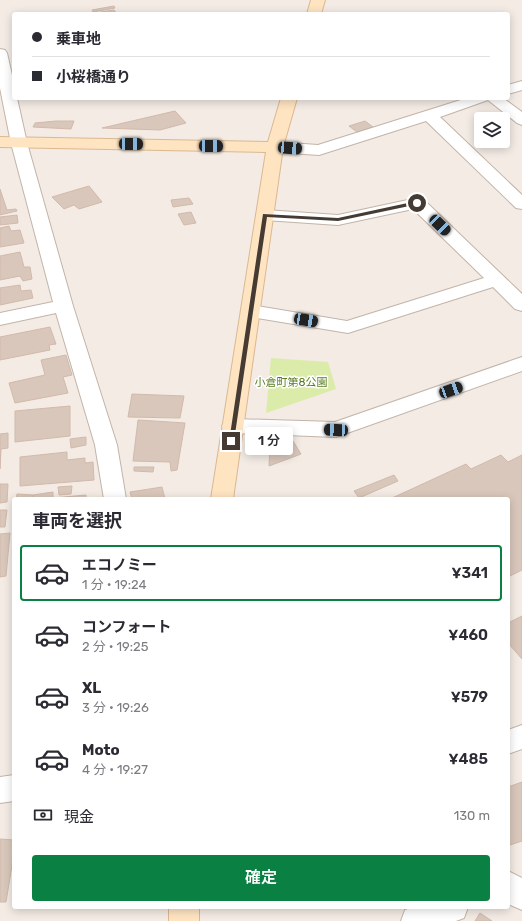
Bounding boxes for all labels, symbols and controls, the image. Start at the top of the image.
text: 乗車地 [56,30,101,48]
text: 小桜橋通り [56,68,131,86]
map controls [474,112,510,148]
button: layers [474,112,510,148]
car [119,138,143,150]
car [199,140,223,152]
car [278,141,302,155]
route start [408,194,426,212]
car [427,212,453,238]
car [293,312,319,328]
park label: 小倉町第8公園 [255,376,328,389]
car [438,380,464,400]
car [324,424,348,436]
callout: 1 分 [245,427,293,455]
route end [222,432,240,450]
text: 1 分 [258,433,280,448]
text: 車両を選択 [32,510,122,532]
icon: car [34,555,70,591]
text: エコノミー [82,556,157,574]
text: ¥341 [451,564,488,582]
text: 1 分 · 19:24 [82,577,147,592]
icon: car [34,617,70,653]
text: コンフォート [82,618,172,636]
text: ¥460 [448,626,488,644]
text: 2 分 · 19:25 [82,639,148,654]
icon: car [34,679,70,715]
text: XL [82,679,101,697]
text: ¥579 [451,688,488,706]
text: 3 分 · 19:26 [82,700,149,715]
icon: car [34,741,70,777]
text: Moto [82,741,120,759]
text: ¥485 [448,750,488,768]
text: 4 分 · 19:27 [82,762,148,777]
icon: cash [32,804,54,826]
text: 現金 [64,808,94,826]
text: 130 m [454,808,490,823]
button: 確定 [32,855,490,901]

